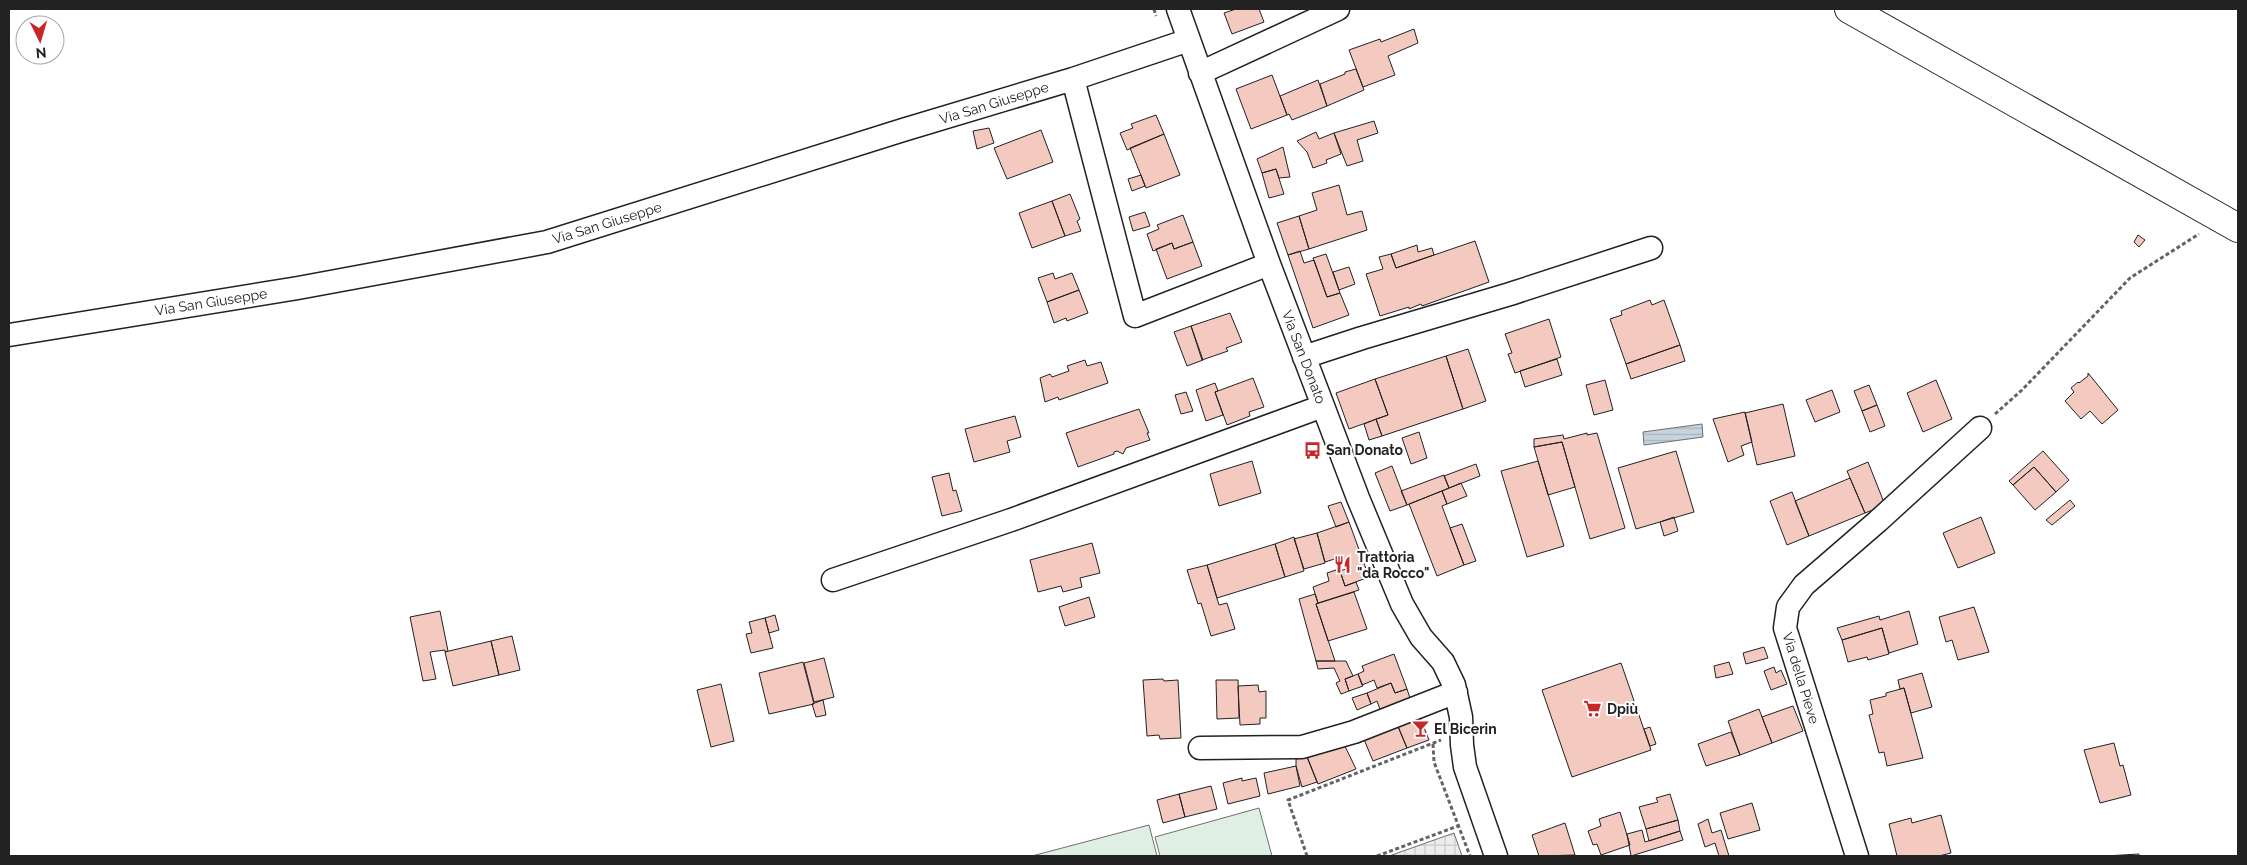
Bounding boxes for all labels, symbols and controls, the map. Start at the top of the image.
north arrow [15,15,65,65]
text: N [35,45,47,61]
street label: Via San Giuseppe [937,79,1051,127]
street label: Via San Giuseppe [550,199,664,247]
street label: Via San Giuseppe [154,285,268,319]
street label: Via San Donato [1279,308,1329,406]
bus stop icon: San Donato [1302,440,1322,460]
place label: San Donato [1326,442,1404,458]
place label: Trattoria "da Rocco" [1357,549,1430,581]
restaurant icon: Trattoria "da Rocco" [1333,555,1353,575]
street label: Via della Pieve [1780,630,1822,726]
supermarket icon: Dpiù [1583,699,1603,719]
place label: Dpiù [1607,701,1638,717]
bar icon: El Bicerin [1410,719,1430,739]
place label: El Bicerin [1434,721,1497,737]

